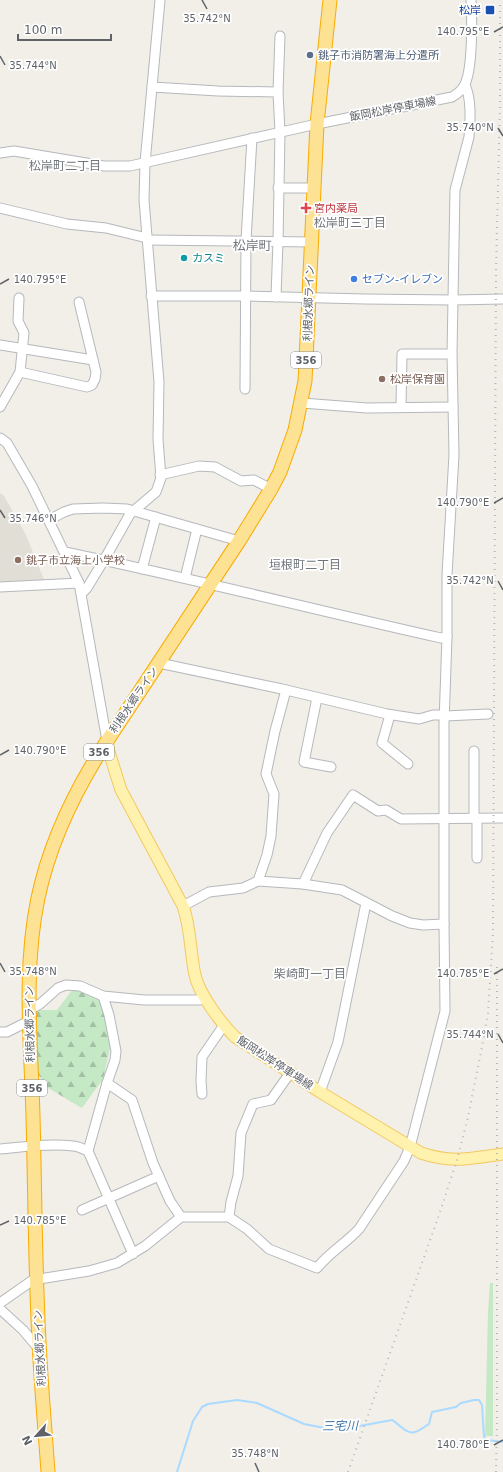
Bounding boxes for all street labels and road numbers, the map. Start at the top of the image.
street label: 飯岡松岸停車場線 [349,94,437,124]
street label: 利根水郷ライン [301,264,317,342]
road number: 356 [291,352,321,368]
street label: 利根水郷ライン [107,664,161,736]
road number: 356 [84,744,114,760]
street label: 利根水郷ライン [23,985,37,1063]
street label: 飯岡松岸停車場線 [235,1034,315,1092]
road number: 356 [17,1080,47,1096]
street label: 利根水郷ライン [31,1309,49,1387]

